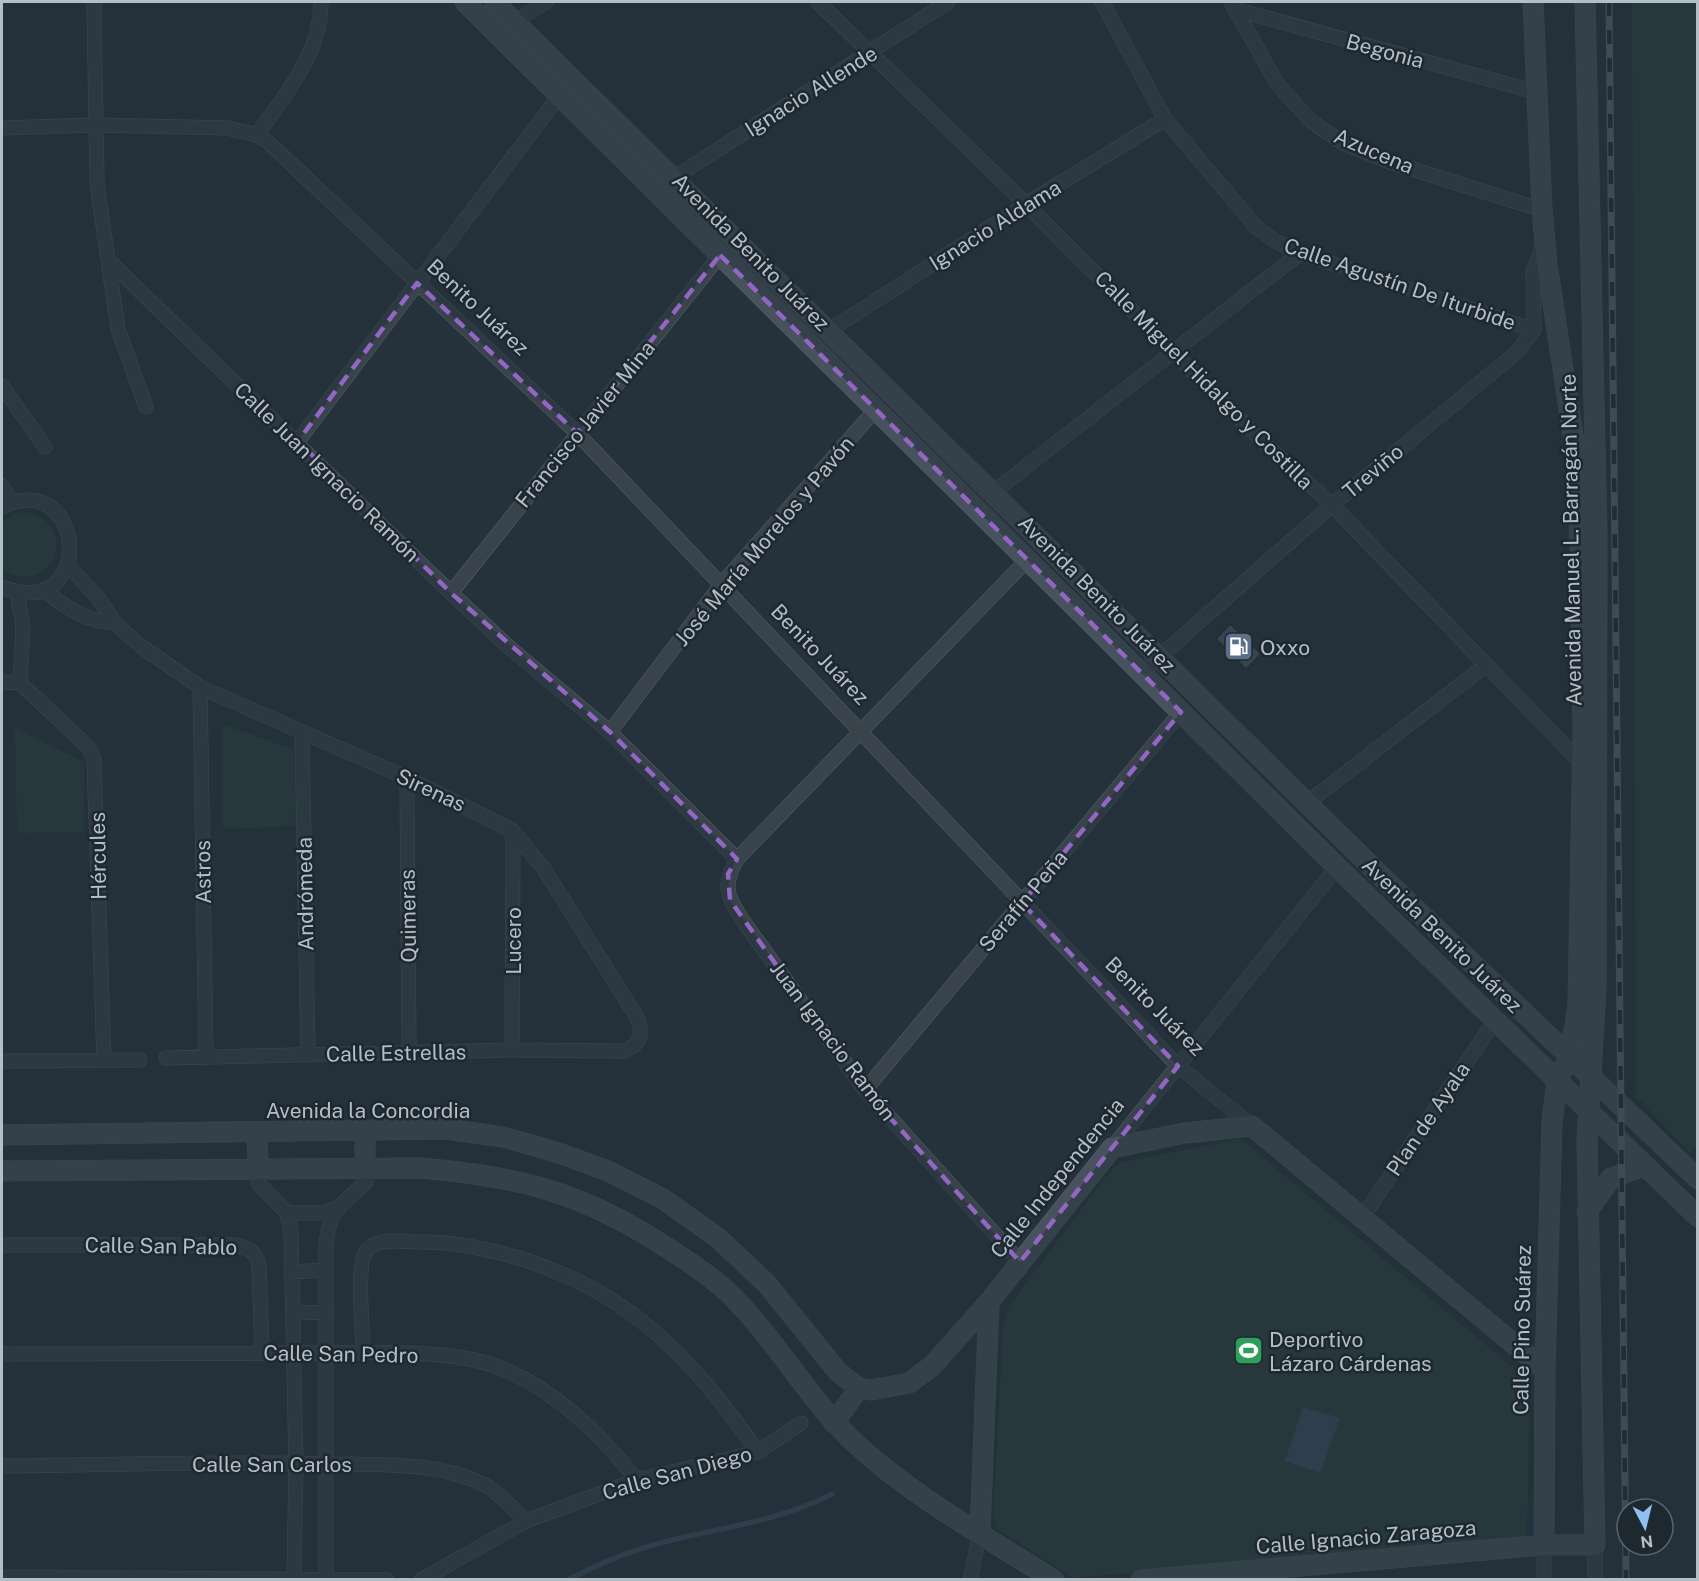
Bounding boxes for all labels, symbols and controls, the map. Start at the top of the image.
street label: Begonia [1343,29,1427,73]
street label: Ignacio Allende [740,40,882,142]
street label: Azucena [1330,123,1418,179]
street label: Avenida Benito Juárez [667,168,835,336]
street label: Ignacio Aldama [925,175,1065,275]
street label: Calle Agustín De Iturbide [1281,233,1519,335]
street label: Benito Juárez [422,254,534,360]
street label: Calle Miguel Hidalgo y Costilla [1090,266,1318,494]
street label: Francisco Javier Mina [510,336,660,512]
street label: Avenida Manuel L. Barragán Norte [1556,374,1586,706]
street label: Calle Juan Ignacio Ramón [229,377,425,567]
street label: José María Morelos y Pavón [669,431,859,651]
street label: Treviño [1338,438,1408,504]
street label: Avenida Benito Juárez [1013,510,1181,678]
street label: Benito Juárez [766,599,874,709]
fuel station icon: Oxxo [1223,631,1255,663]
place label: Oxxo [1260,635,1310,660]
street label: Sirenas [392,763,470,817]
street label: Hércules [85,812,111,900]
street label: Andrómeda [292,837,318,951]
street label: Astros [190,840,216,904]
street label: Serafín Peña [973,845,1073,957]
street label: Avenida Benito Juárez [1357,852,1527,1018]
street label: Quimeras [395,869,421,963]
street label: Lucero [501,907,526,975]
street label: Benito Juárez [1100,951,1210,1061]
street label: Juan Ignacio Ramón [765,956,901,1126]
street label: Calle Estrellas [326,1039,466,1067]
street label: Plan de Ayala [1381,1057,1475,1181]
street label: Calle Independencia [985,1093,1129,1263]
street label: Avenida la Concordia [266,1098,470,1123]
street label: Calle San Pablo [85,1232,237,1260]
street label: Calle Pino Suárez [1508,1245,1536,1415]
place label: Deportivo Lázaro Cárdenas [1269,1327,1432,1376]
sports icon: Deportivo Lázaro Cárdenas [1232,1335,1264,1367]
street label: Calle San Pedro [263,1340,419,1368]
street label: Calle San Diego [600,1441,754,1505]
street label: Calle San Carlos [192,1452,352,1477]
north arrow [1615,1497,1675,1557]
street label: Calle Ignacio Zaragoza [1255,1515,1477,1559]
text: N [1639,1531,1654,1552]

